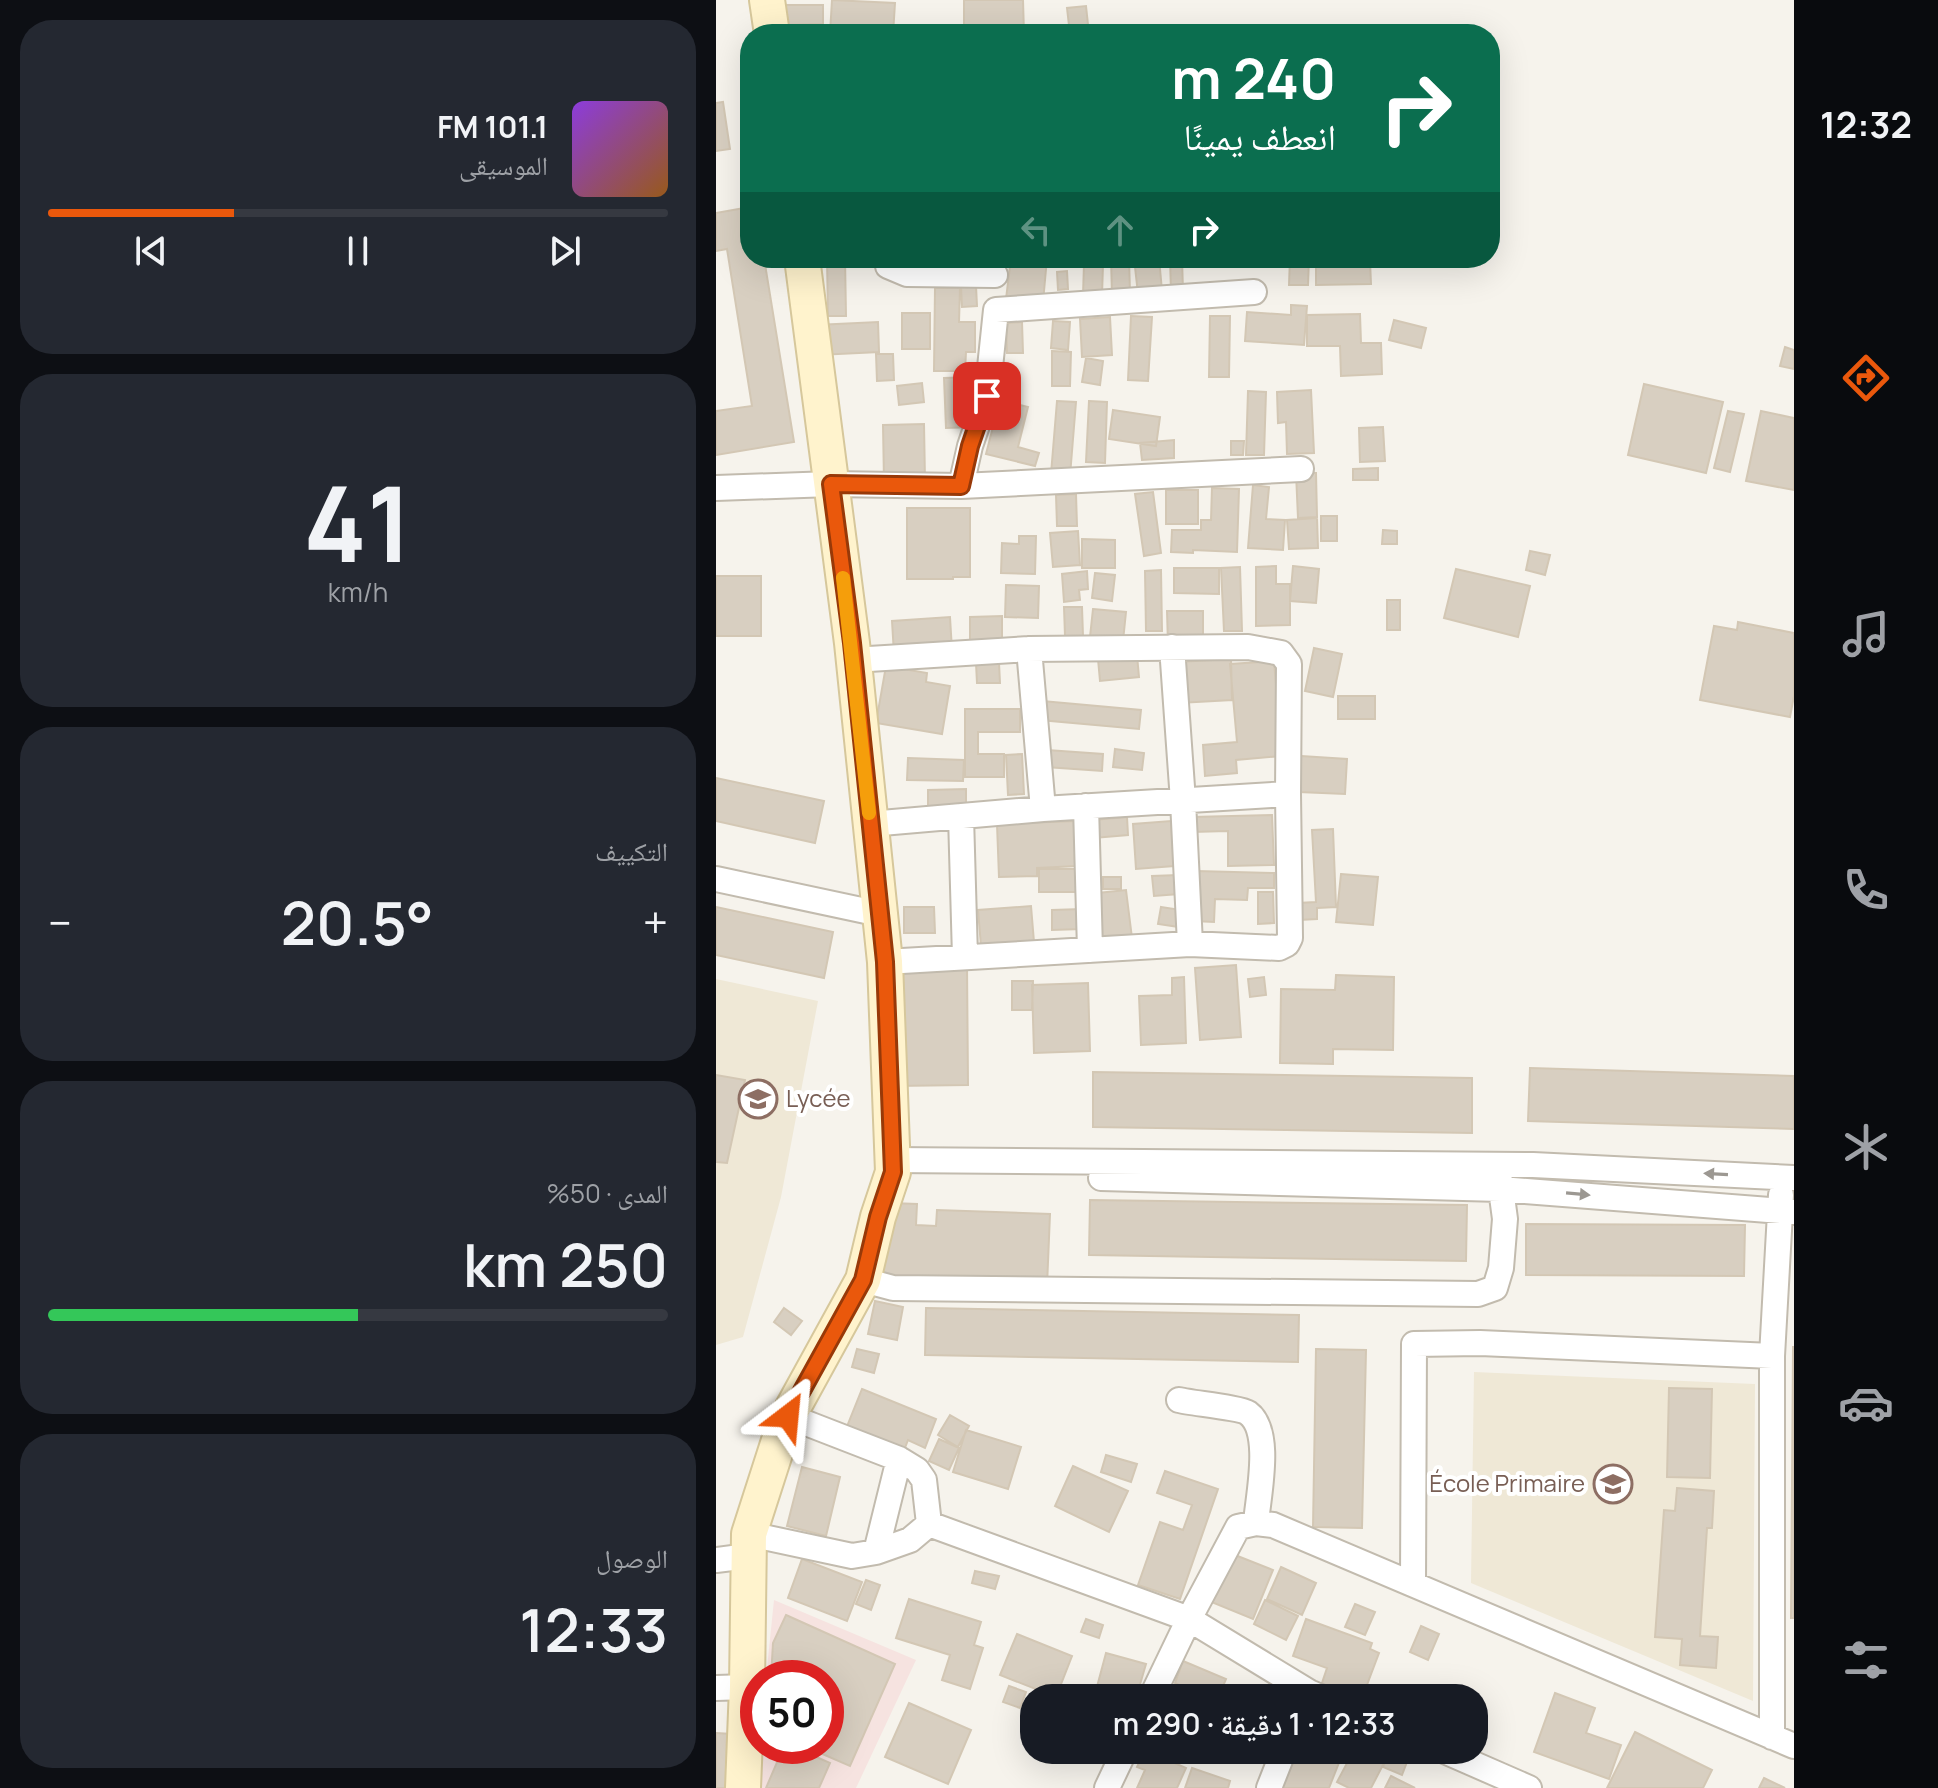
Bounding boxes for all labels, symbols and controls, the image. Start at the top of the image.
text: 240 m [1171,39,1336,116]
icon: right [1364,56,1468,160]
text: 12:32 [1820,100,1912,149]
text: 101.1 FM [437,106,548,147]
text: انعطف يمينًا [1184,112,1336,161]
text: الموسيقى [459,147,548,183]
icon: left [1014,208,1058,252]
icon: ahead [1098,208,1142,252]
icon: right [1182,208,1226,252]
icon: previous [129,229,173,273]
icon: pause [336,229,380,273]
icon: next [543,229,587,273]
icon: directions [1838,350,1894,406]
pin [953,362,1021,430]
icon: arrive [965,374,1009,418]
text: 41 [304,451,412,593]
text: km/h [328,574,388,610]
icon: music [1838,606,1894,662]
text: التكييف [595,833,668,869]
icon: phone [1838,862,1894,918]
text: 20.5° [281,881,434,963]
text: − [48,892,72,952]
text: + [643,892,668,952]
school or university icon: Lycée [737,1078,779,1120]
place label: Lycée [786,1081,851,1114]
icon: climate [1838,1119,1894,1175]
one-way arrow [1703,1167,1728,1180]
text: المدى · 50% [547,1175,668,1211]
one-way arrow [1566,1188,1591,1201]
text: 250 km [463,1223,668,1305]
position arrow [746,1374,830,1458]
icon: car [1838,1375,1894,1431]
school or university icon: École Primaire [1592,1463,1634,1505]
place label: École Primaire [1429,1466,1585,1499]
text: الوصول [596,1540,668,1576]
text: 12:33 [519,1588,668,1670]
icon: filters [1838,1632,1894,1688]
speed limit sign: 50 [740,1660,844,1764]
text: 12:33 · 1 دقيقة · 290 m [1113,1703,1395,1744]

